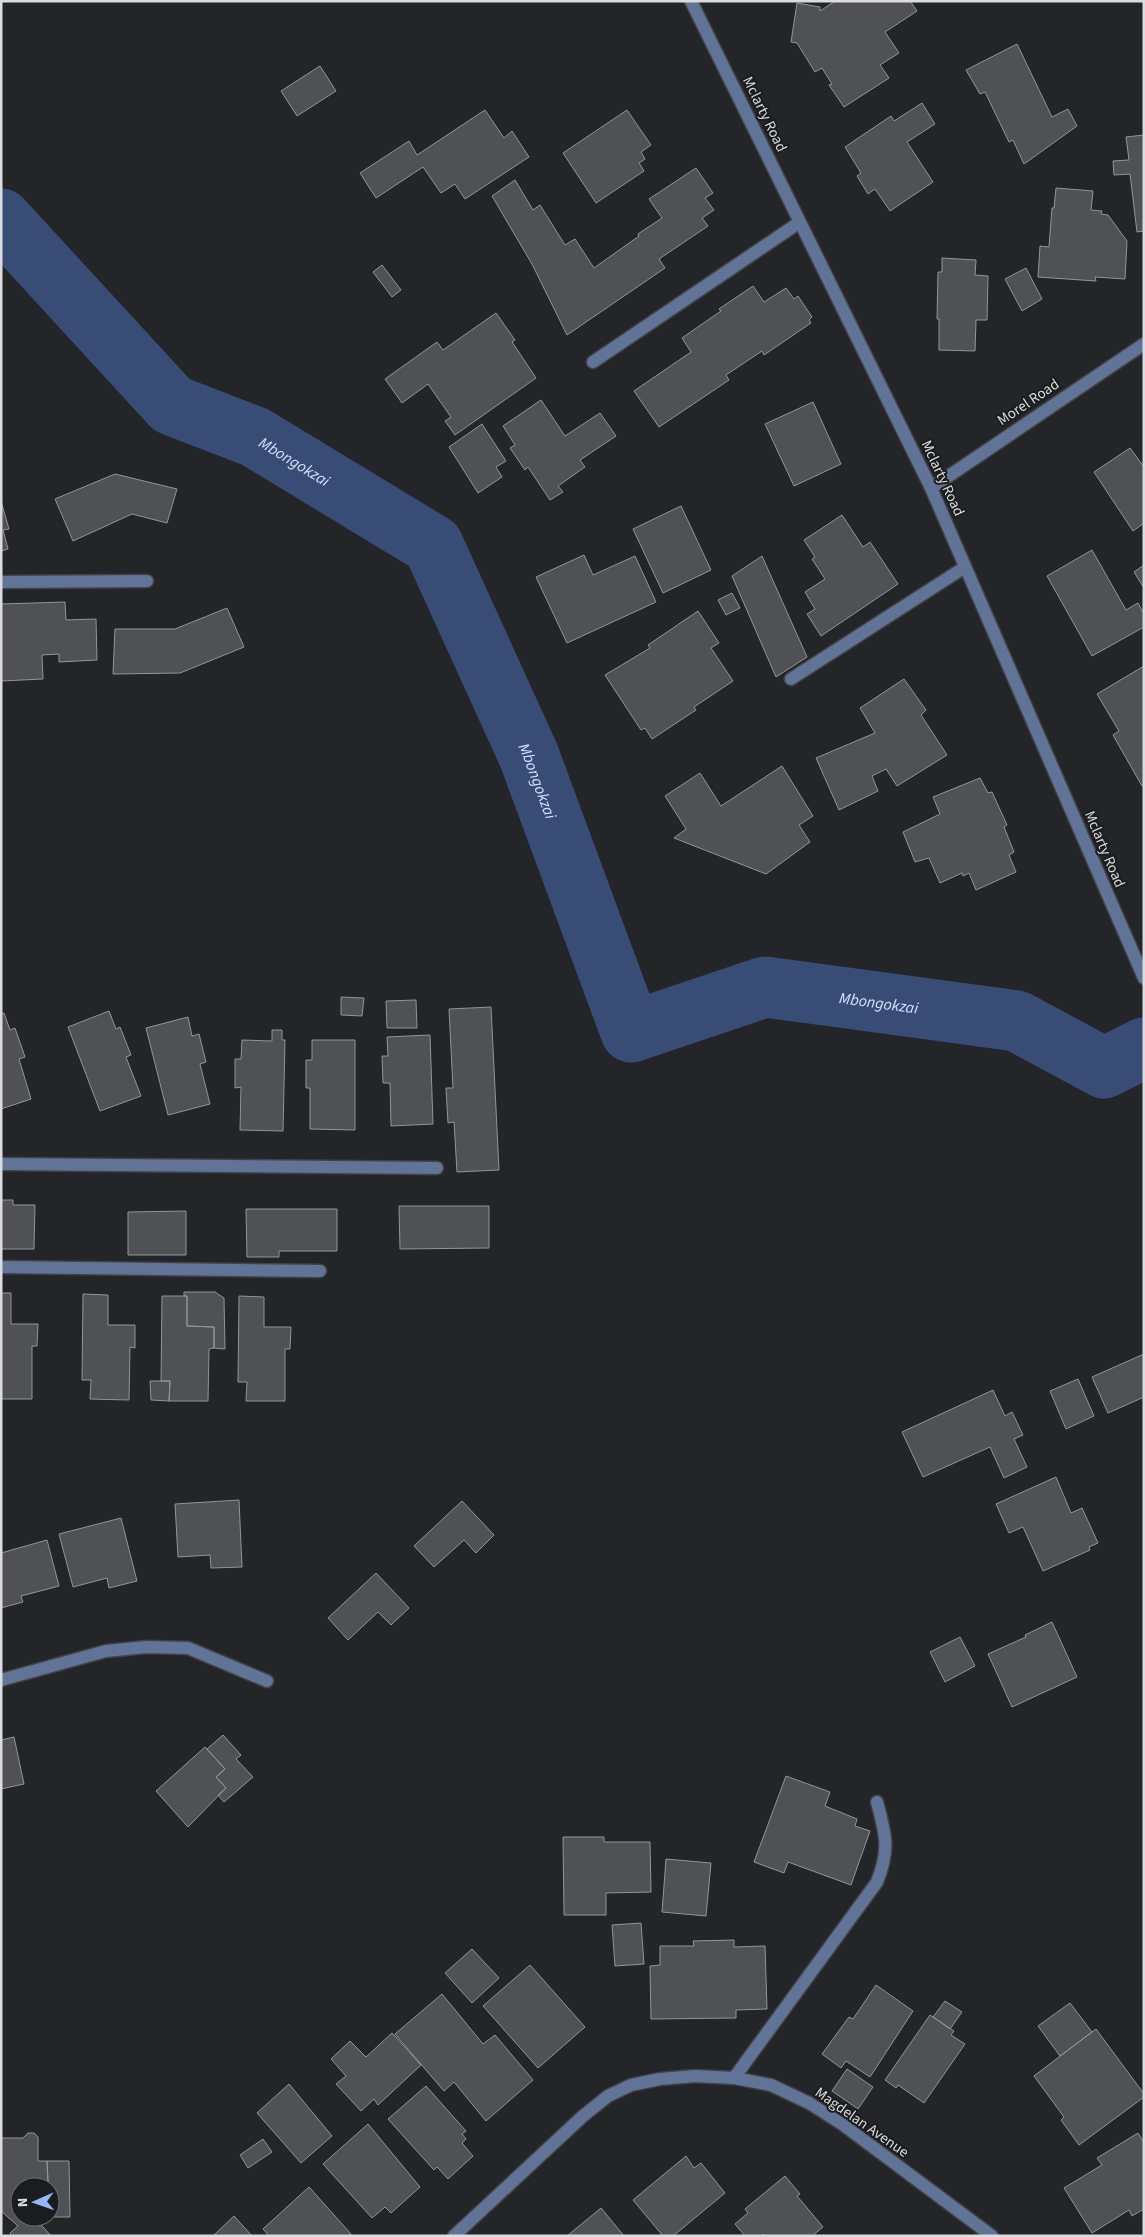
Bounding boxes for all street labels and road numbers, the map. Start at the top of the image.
street label: Mclarty Road [737,73,792,155]
street label: Morel Road [993,374,1063,431]
street label: Mclarty Road [916,437,969,520]
street label: Mclarty Road [1079,808,1130,891]
street label: Magdelan Avenue [810,2082,913,2163]

